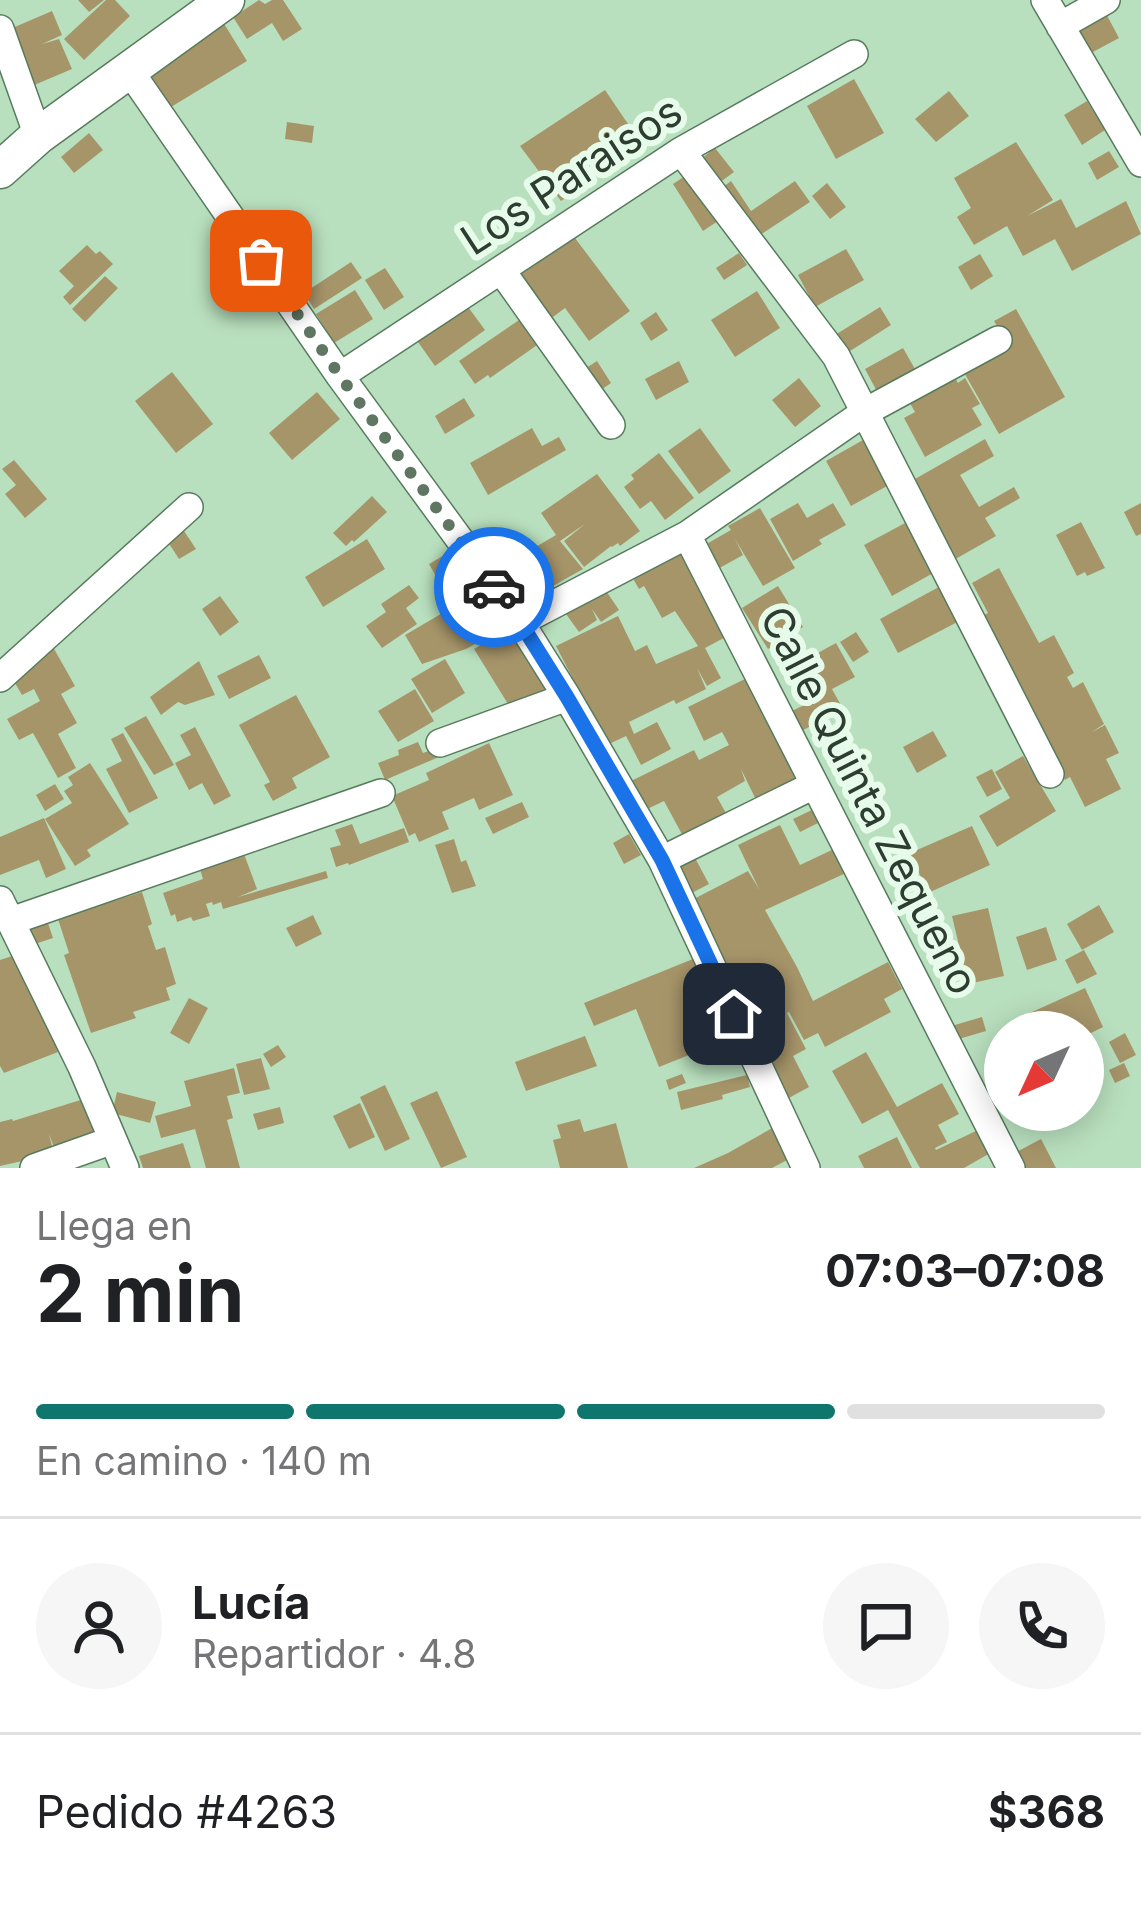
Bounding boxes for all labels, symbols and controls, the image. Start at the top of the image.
street label: Los Paraisos [451,85,691,265]
pin [210,210,312,312]
icon: bag [228,228,294,294]
courier [434,527,554,647]
icon: car [461,554,527,620]
street label: Calle Quinta Zequeno [750,598,990,1002]
pin [683,963,785,1065]
icon: home [701,981,767,1047]
north arrow [984,1011,1104,1131]
map controls [984,1011,1104,1131]
text: Llega en [36,1202,193,1249]
text: 07:03–07:08 [825,1243,1105,1298]
text: 2 min [36,1246,244,1341]
text: En camino · 140 m [36,1437,372,1484]
button: person [36,1563,162,1689]
button: chat [823,1563,949,1689]
button: phone [979,1563,1105,1689]
text: Lucía [192,1575,310,1630]
text: Repartidor · 4.8 [192,1630,476,1677]
text: Pedido #4263 [36,1784,337,1839]
text: $368 [988,1784,1105,1839]

